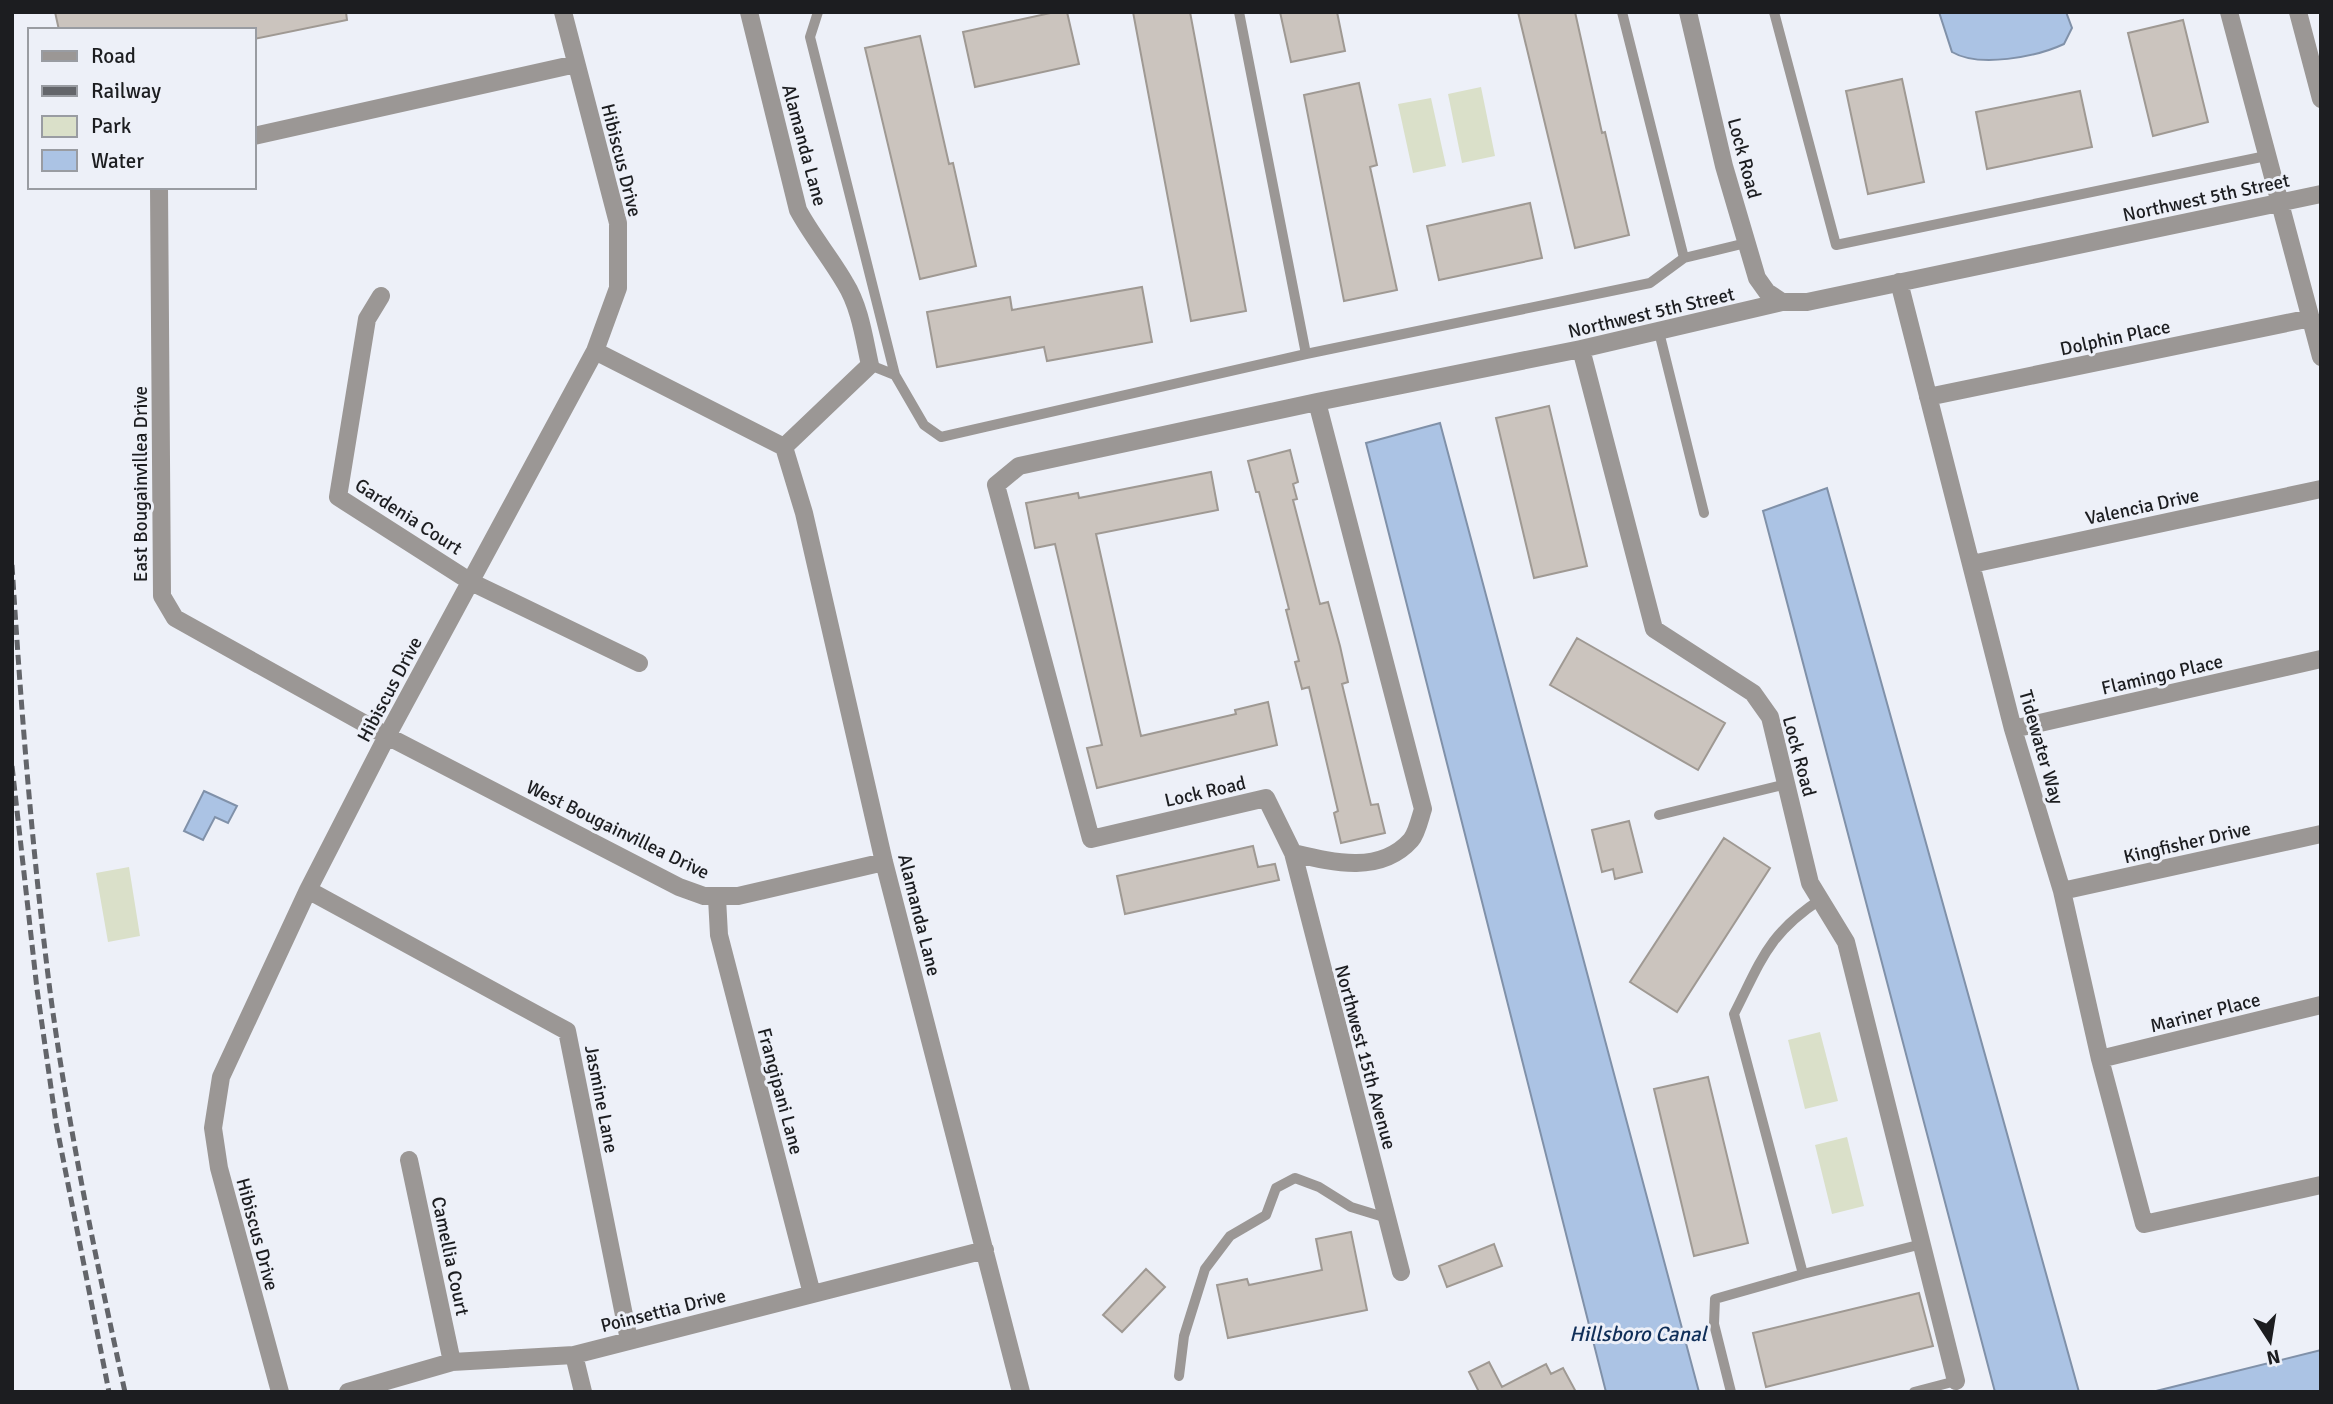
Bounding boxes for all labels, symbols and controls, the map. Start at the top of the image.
legend [28,28,256,189]
text: Road [91,43,136,69]
text: Railway [91,78,161,104]
street label: Alamanda Lane [776,82,832,209]
street label: Hibiscus Drive [595,101,647,219]
text: Park [91,113,132,139]
street label: Lock Road [1722,115,1766,201]
text: Water [91,148,144,174]
street label: Northwest 5th Street [2121,169,2292,227]
street label: Northwest 5th Street [1566,282,1737,344]
street label: Dolphin Place [2058,315,2173,361]
street label: East Bougainvillea Drive [129,386,153,582]
street label: Gardenia Court [350,473,467,561]
street label: Valencia Drive [2083,483,2201,531]
street label: Hibiscus Drive [352,633,428,746]
street label: Flamingo Place [2099,649,2225,701]
street label: Tidewater Way [2013,687,2069,807]
street label: Lock Road [1777,713,1821,799]
street label: Lock Road [1162,771,1248,813]
street label: West Bougainvillea Drive [522,775,713,885]
street label: Kingfisher Drive [2121,817,2253,869]
street label: Alamanda Lane [892,852,946,979]
street label: Northwest 15th Avenue [1329,962,1401,1152]
street label: Mariner Place [2148,988,2263,1038]
street label: Frangipani Lane [752,1025,808,1157]
street label: Jasmine Lane [579,1043,623,1155]
street label: Hibiscus Drive [230,1175,284,1293]
street label: Camellia Court [426,1194,474,1318]
street label: Poinsettia Drive [598,1284,728,1338]
north arrow [2235,1306,2305,1376]
water label: Hillsboro Canal [1569,1321,1709,1347]
text: N [2264,1344,2282,1370]

